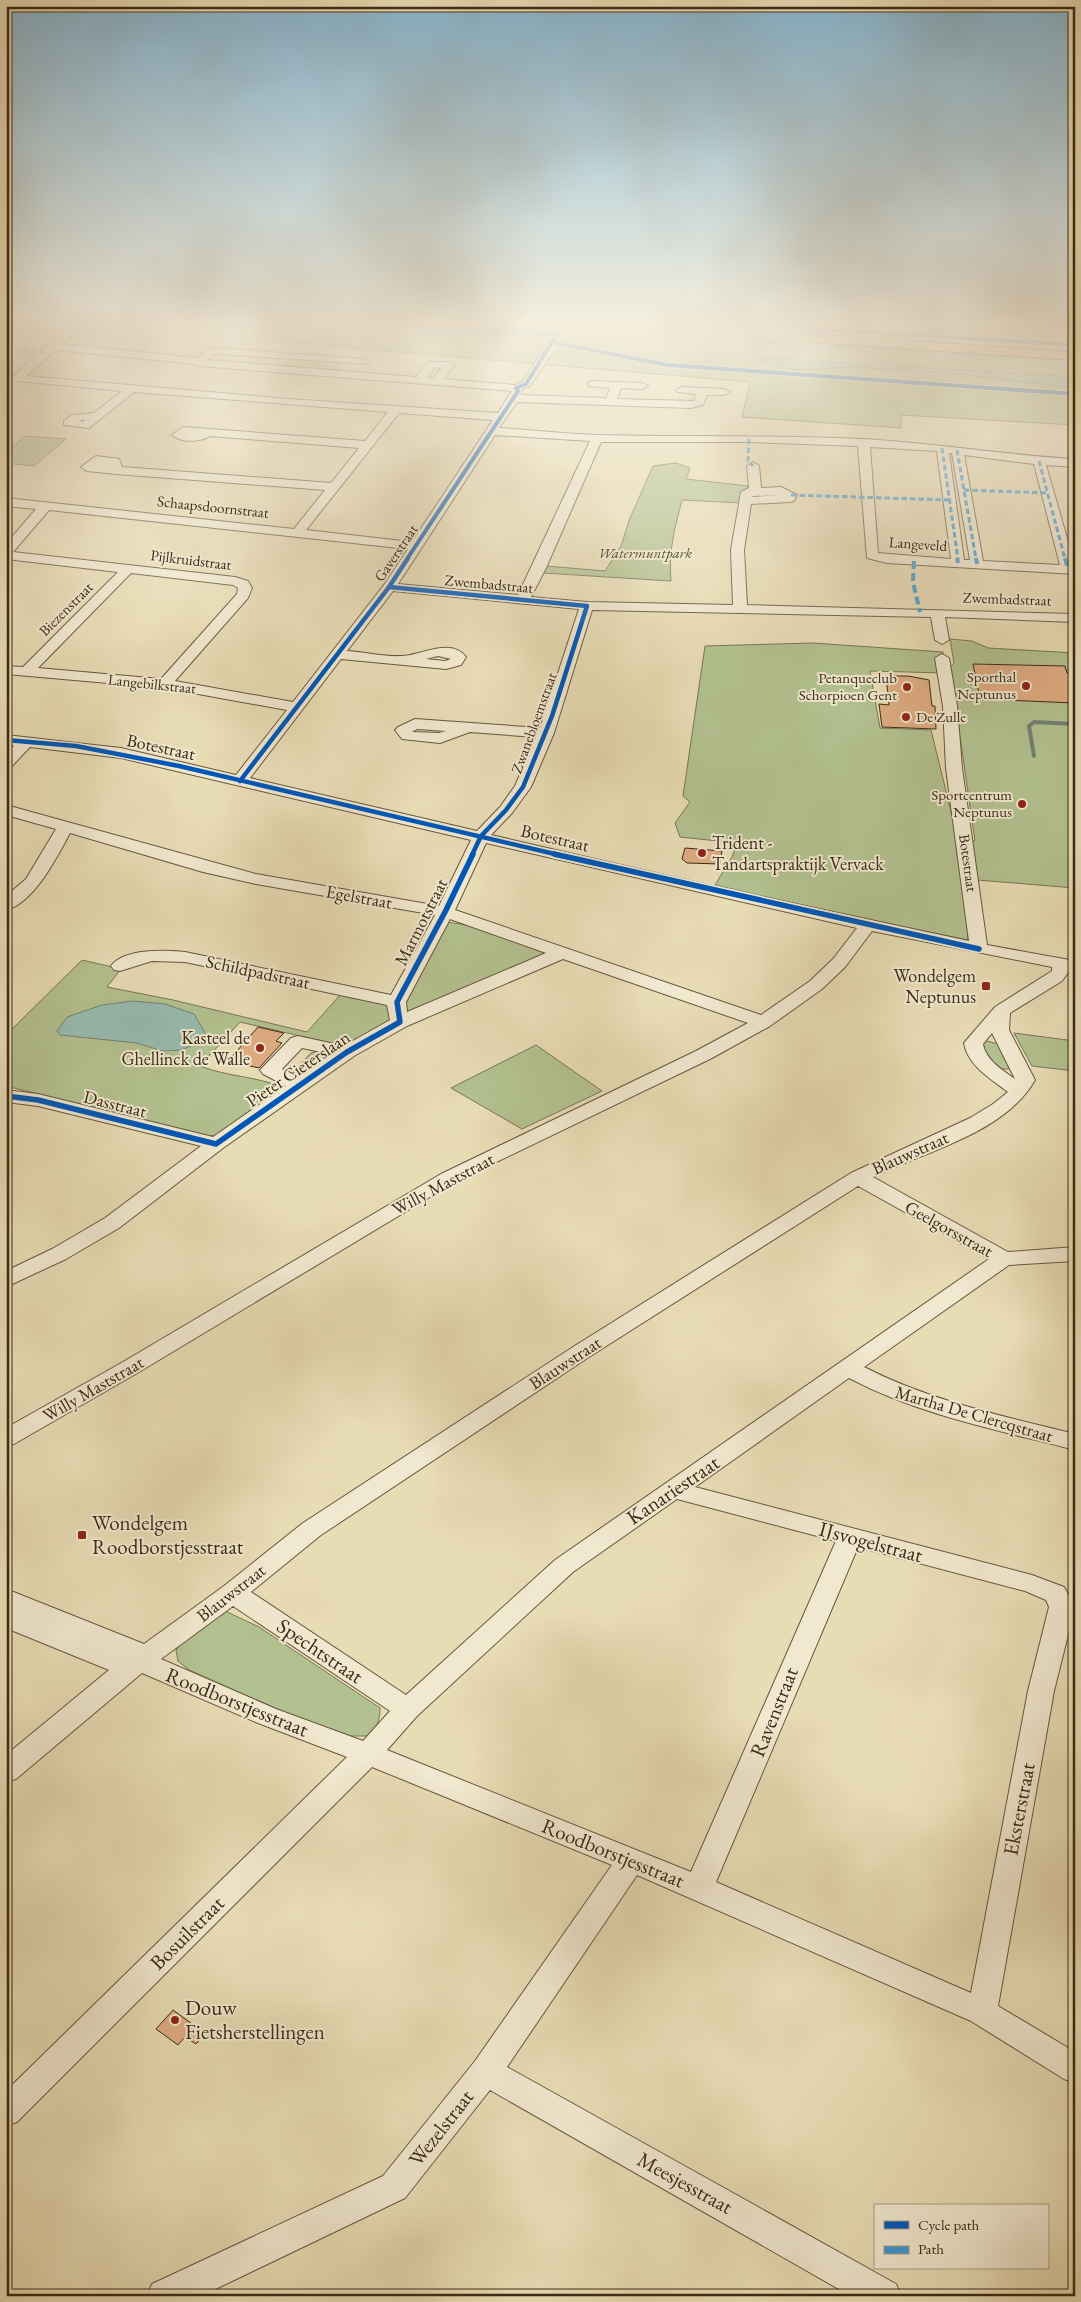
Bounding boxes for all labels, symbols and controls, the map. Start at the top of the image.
street label: Schaapsdoornstraat [156,491,270,522]
street label: Gaverstraat [370,520,422,585]
street label: Langeveld [888,532,948,555]
park label: Watermuntpark [598,543,692,562]
street label: Pijlkruidstraat [150,545,233,574]
street label: Zwembadstraat [444,570,534,597]
street label: Biezenstraat [35,577,97,640]
street label: Zwembadstraat [962,587,1052,610]
place label: Sporthal Neptunus [957,667,1016,703]
place label: Petanqueclub Schorpioen Gent [799,668,897,704]
street label: Langebilkstraat [107,669,197,698]
street label: Zwanebloemstraat [506,669,561,776]
marker: Sporthal Neptunus [1020,680,1032,692]
marker: Petanqueclub Schorpioen Gent [901,681,913,693]
place label: De Zulle [916,707,966,726]
marker: De Zulle [900,711,912,723]
street label: Botestraat [125,728,198,765]
place label: Sportcentrum Neptunus [931,785,1012,821]
marker: Sportcentrum Neptunus [1016,798,1028,810]
street label: Botestraat [519,818,592,857]
place label: Trident - Tandartspraktijk Vervack [712,831,884,875]
street label: Botestraat [955,833,982,893]
marker: Trident - Tandartspraktijk Vervack [696,847,708,859]
street label: Marmotstraat [389,874,453,969]
street label: Egelstraat [324,879,394,914]
street label: Schildpadstraat [204,949,312,994]
place label: Wondelgem Neptunus [894,964,976,1008]
marker: Wondelgem Neptunus [980,980,992,992]
street label: Pieter Cieterslaan [241,1025,355,1112]
place label: Kasteel de Ghellinck de Walle [121,1026,250,1070]
marker: Kasteel de Ghellinck de Walle [254,1042,266,1054]
street label: Dasstraat [81,1085,149,1123]
street label: Blauwstraat [868,1125,952,1180]
street label: Willy Maststraat [388,1147,498,1220]
street label: Geelgorsstraat [901,1195,998,1262]
street label: Blauwstraat [524,1331,605,1394]
street label: Willy Maststraat [38,1350,148,1427]
street label: Martha De Clercqstraat [893,1380,1056,1447]
street label: Kanariestraat [621,1448,725,1530]
place label: Wondelgem Roodborstjesstraat [92,1509,244,1560]
street label: IJsvogelstraat [816,1515,926,1568]
marker: Wondelgem Roodborstjesstraat [76,1529,88,1541]
street label: Blauwstraat [192,1558,270,1627]
street label: Spechtstraat [272,1612,369,1690]
street label: Roodborstjesstraat [162,1661,313,1743]
street label: Ravenstraat [743,1663,804,1761]
street label: Eksterstraat [996,1760,1041,1858]
street label: Roodborstjesstraat [538,1812,689,1894]
street label: Bosuilstraat [144,1889,230,1976]
place label: Douw Fietsherstellingen [185,1994,325,2045]
marker: Douw Fietsherstellingen [169,2014,181,2026]
street label: Wezelstraat [402,2084,479,2172]
street label: Meesjesstraat [633,2145,738,2220]
legend [874,2204,1048,2270]
text: Cycle path [918,2215,980,2234]
text: Path [918,2239,944,2258]

